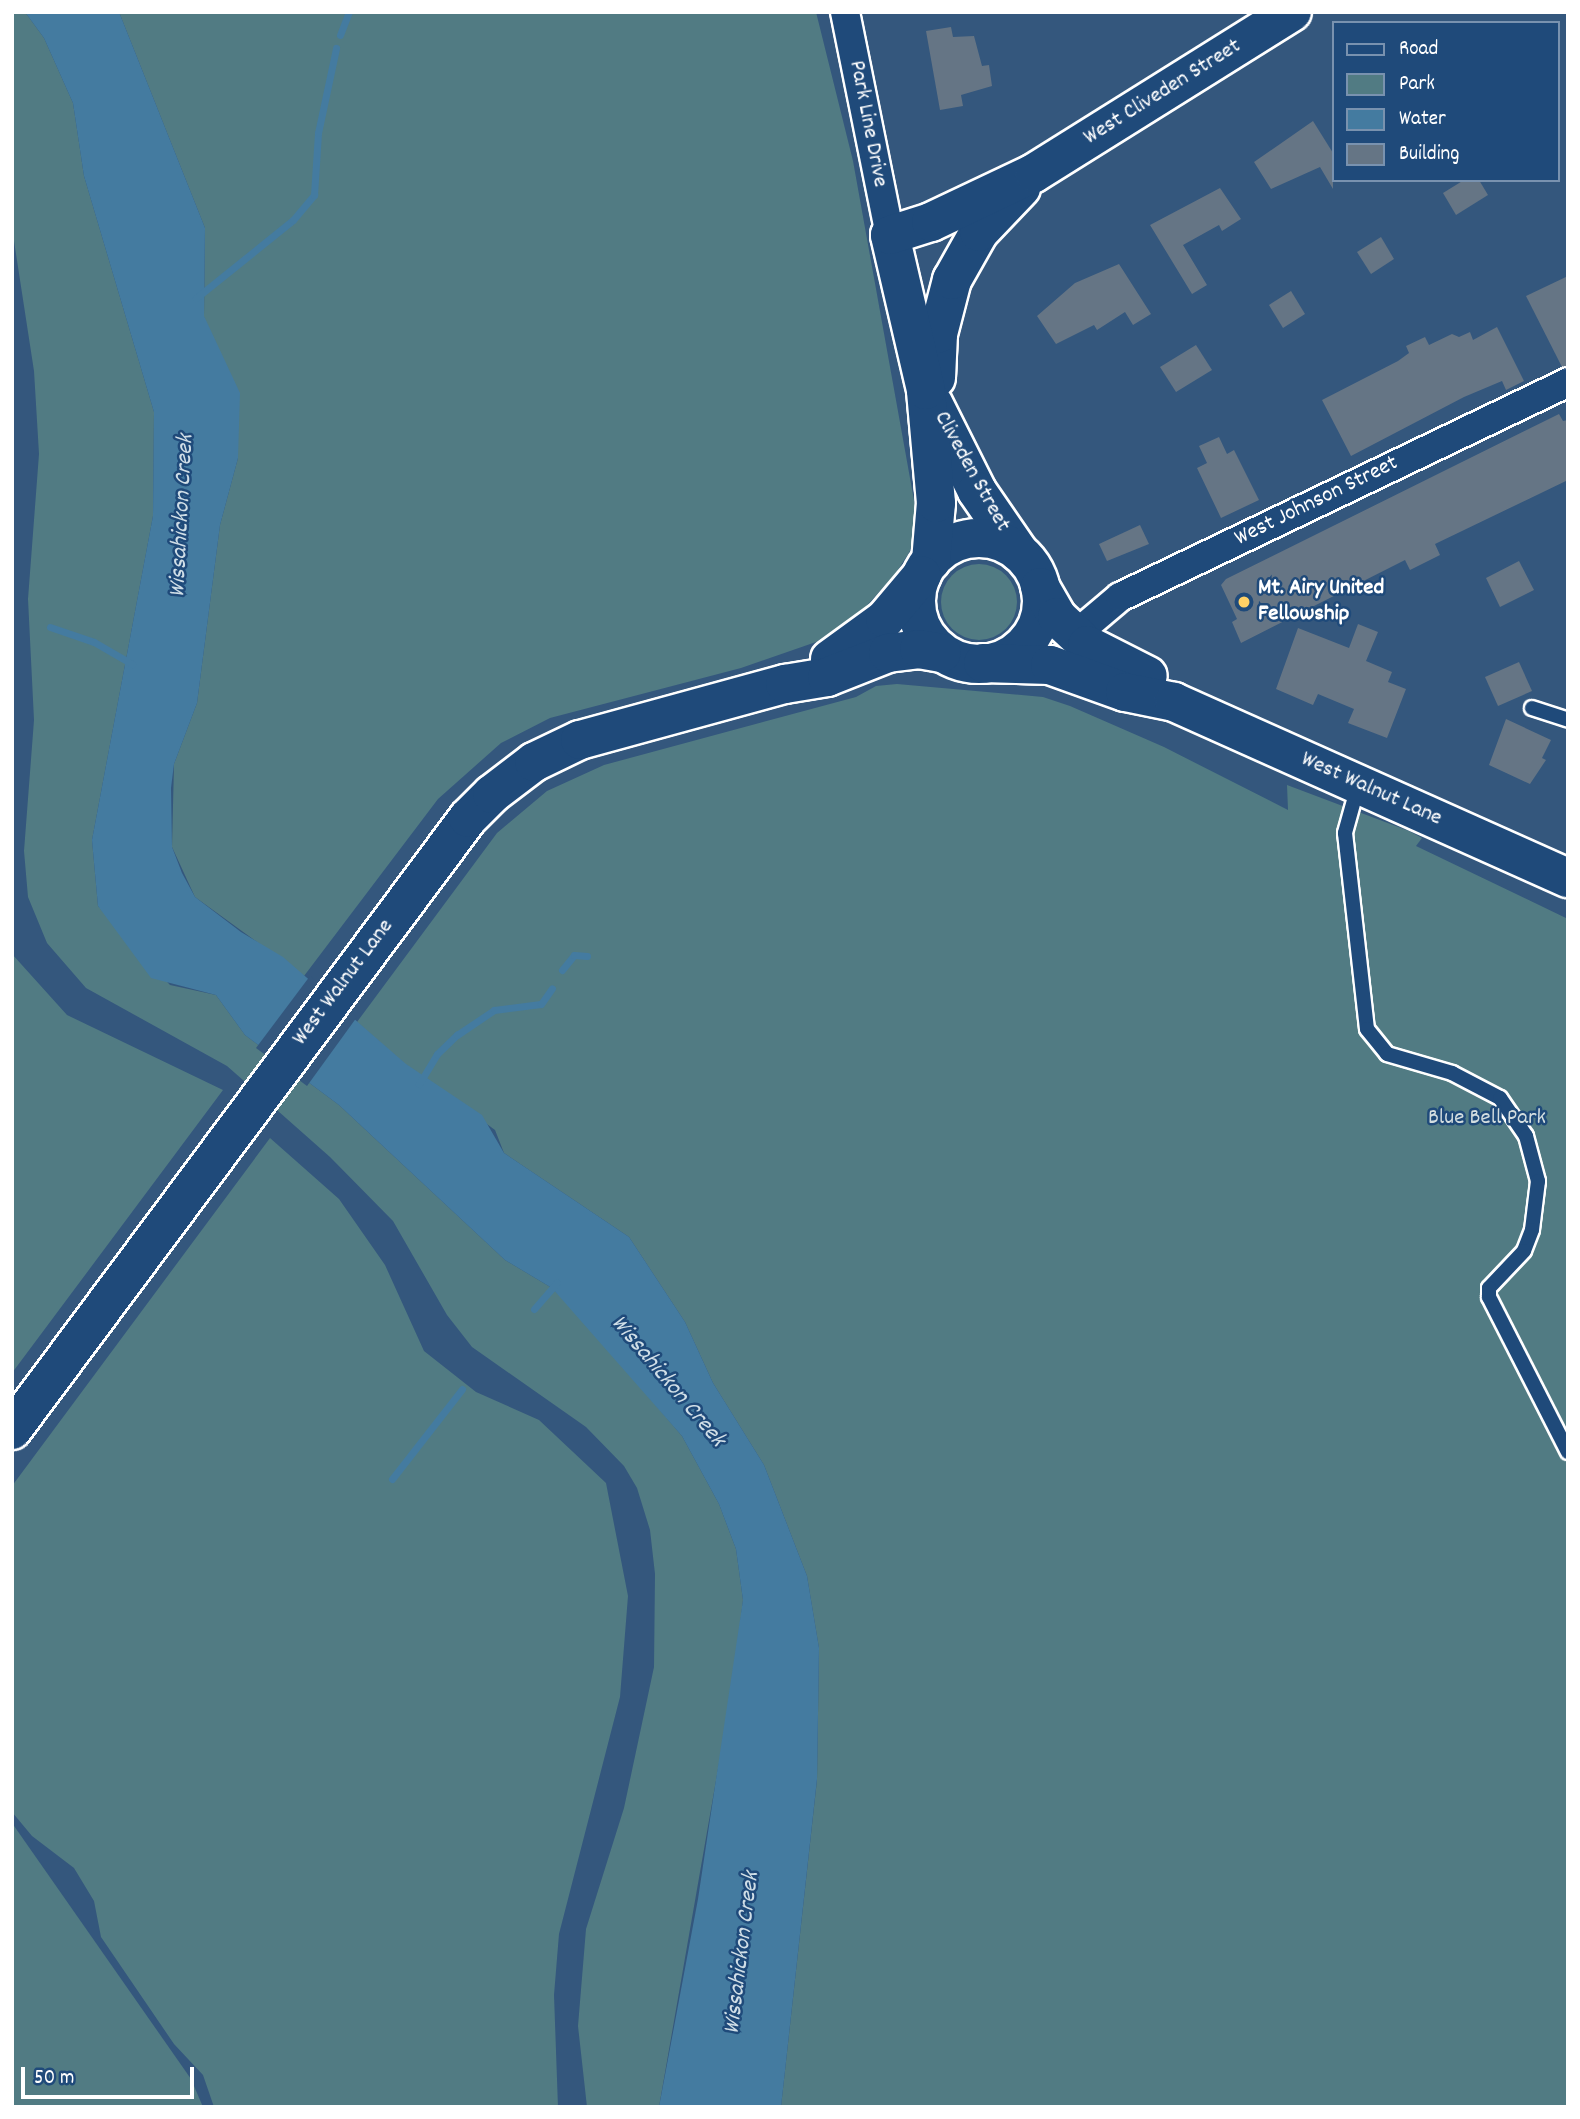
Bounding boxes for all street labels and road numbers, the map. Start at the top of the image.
street label: West Cliveden Street [1079,34,1247,152]
street label: Park Line Drive [841,58,893,190]
street label: Cliveden Street [927,407,1015,537]
street label: West Johnson Street [1231,451,1403,553]
street label: West Walnut Lane [1296,747,1446,833]
street label: West Walnut Lane [287,914,401,1052]

